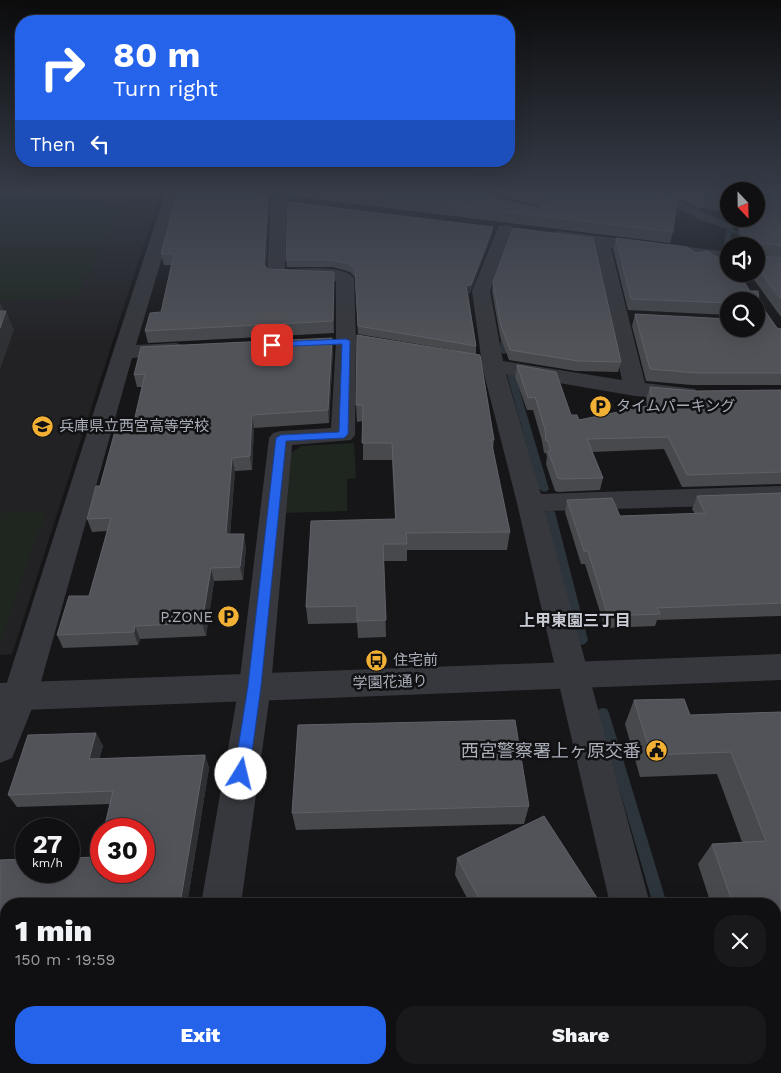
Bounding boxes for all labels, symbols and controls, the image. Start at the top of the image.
text: 80 m [113,34,200,76]
icon: right [30,35,95,100]
text: Turn right [113,76,218,101]
icon: left [86,130,114,158]
text: Then [30,133,76,156]
north arrow [720,182,765,228]
map controls [720,182,765,337]
button: sound [720,237,765,282]
button: search [720,292,765,337]
pin [251,324,293,366]
icon: arrive [258,331,286,359]
parking icon: タイムパーキング [588,394,612,418]
place label: タイムパーキング [616,397,735,415]
school or university icon: 兵庫県立西宮高等学校 [31,414,55,438]
place label: 兵庫県立西宮高等学校 [59,417,209,435]
parking icon: P.ZONE [217,605,241,629]
place label: P.ZONE [160,608,213,626]
district label: 上甲東園三丁目 [519,611,631,630]
bus stop icon: 住宅前 [365,648,389,672]
place label: 住宅前 [393,651,438,669]
street label: 学園花通り [352,672,428,692]
public building icon: 西宮警察署上ヶ原交番 [645,738,669,762]
place label: 西宮警察署上ヶ原交番 [461,740,641,761]
position arrow [214,747,266,799]
speed limit sign: 30 [90,818,155,883]
text: 27 [33,830,62,859]
text: km/h [32,856,63,870]
text: 1 min [15,913,92,948]
button: close [714,915,766,967]
text: 150 m · 19:59 [15,950,115,969]
button: Exit [15,1006,386,1064]
button: Share [396,1006,766,1064]

